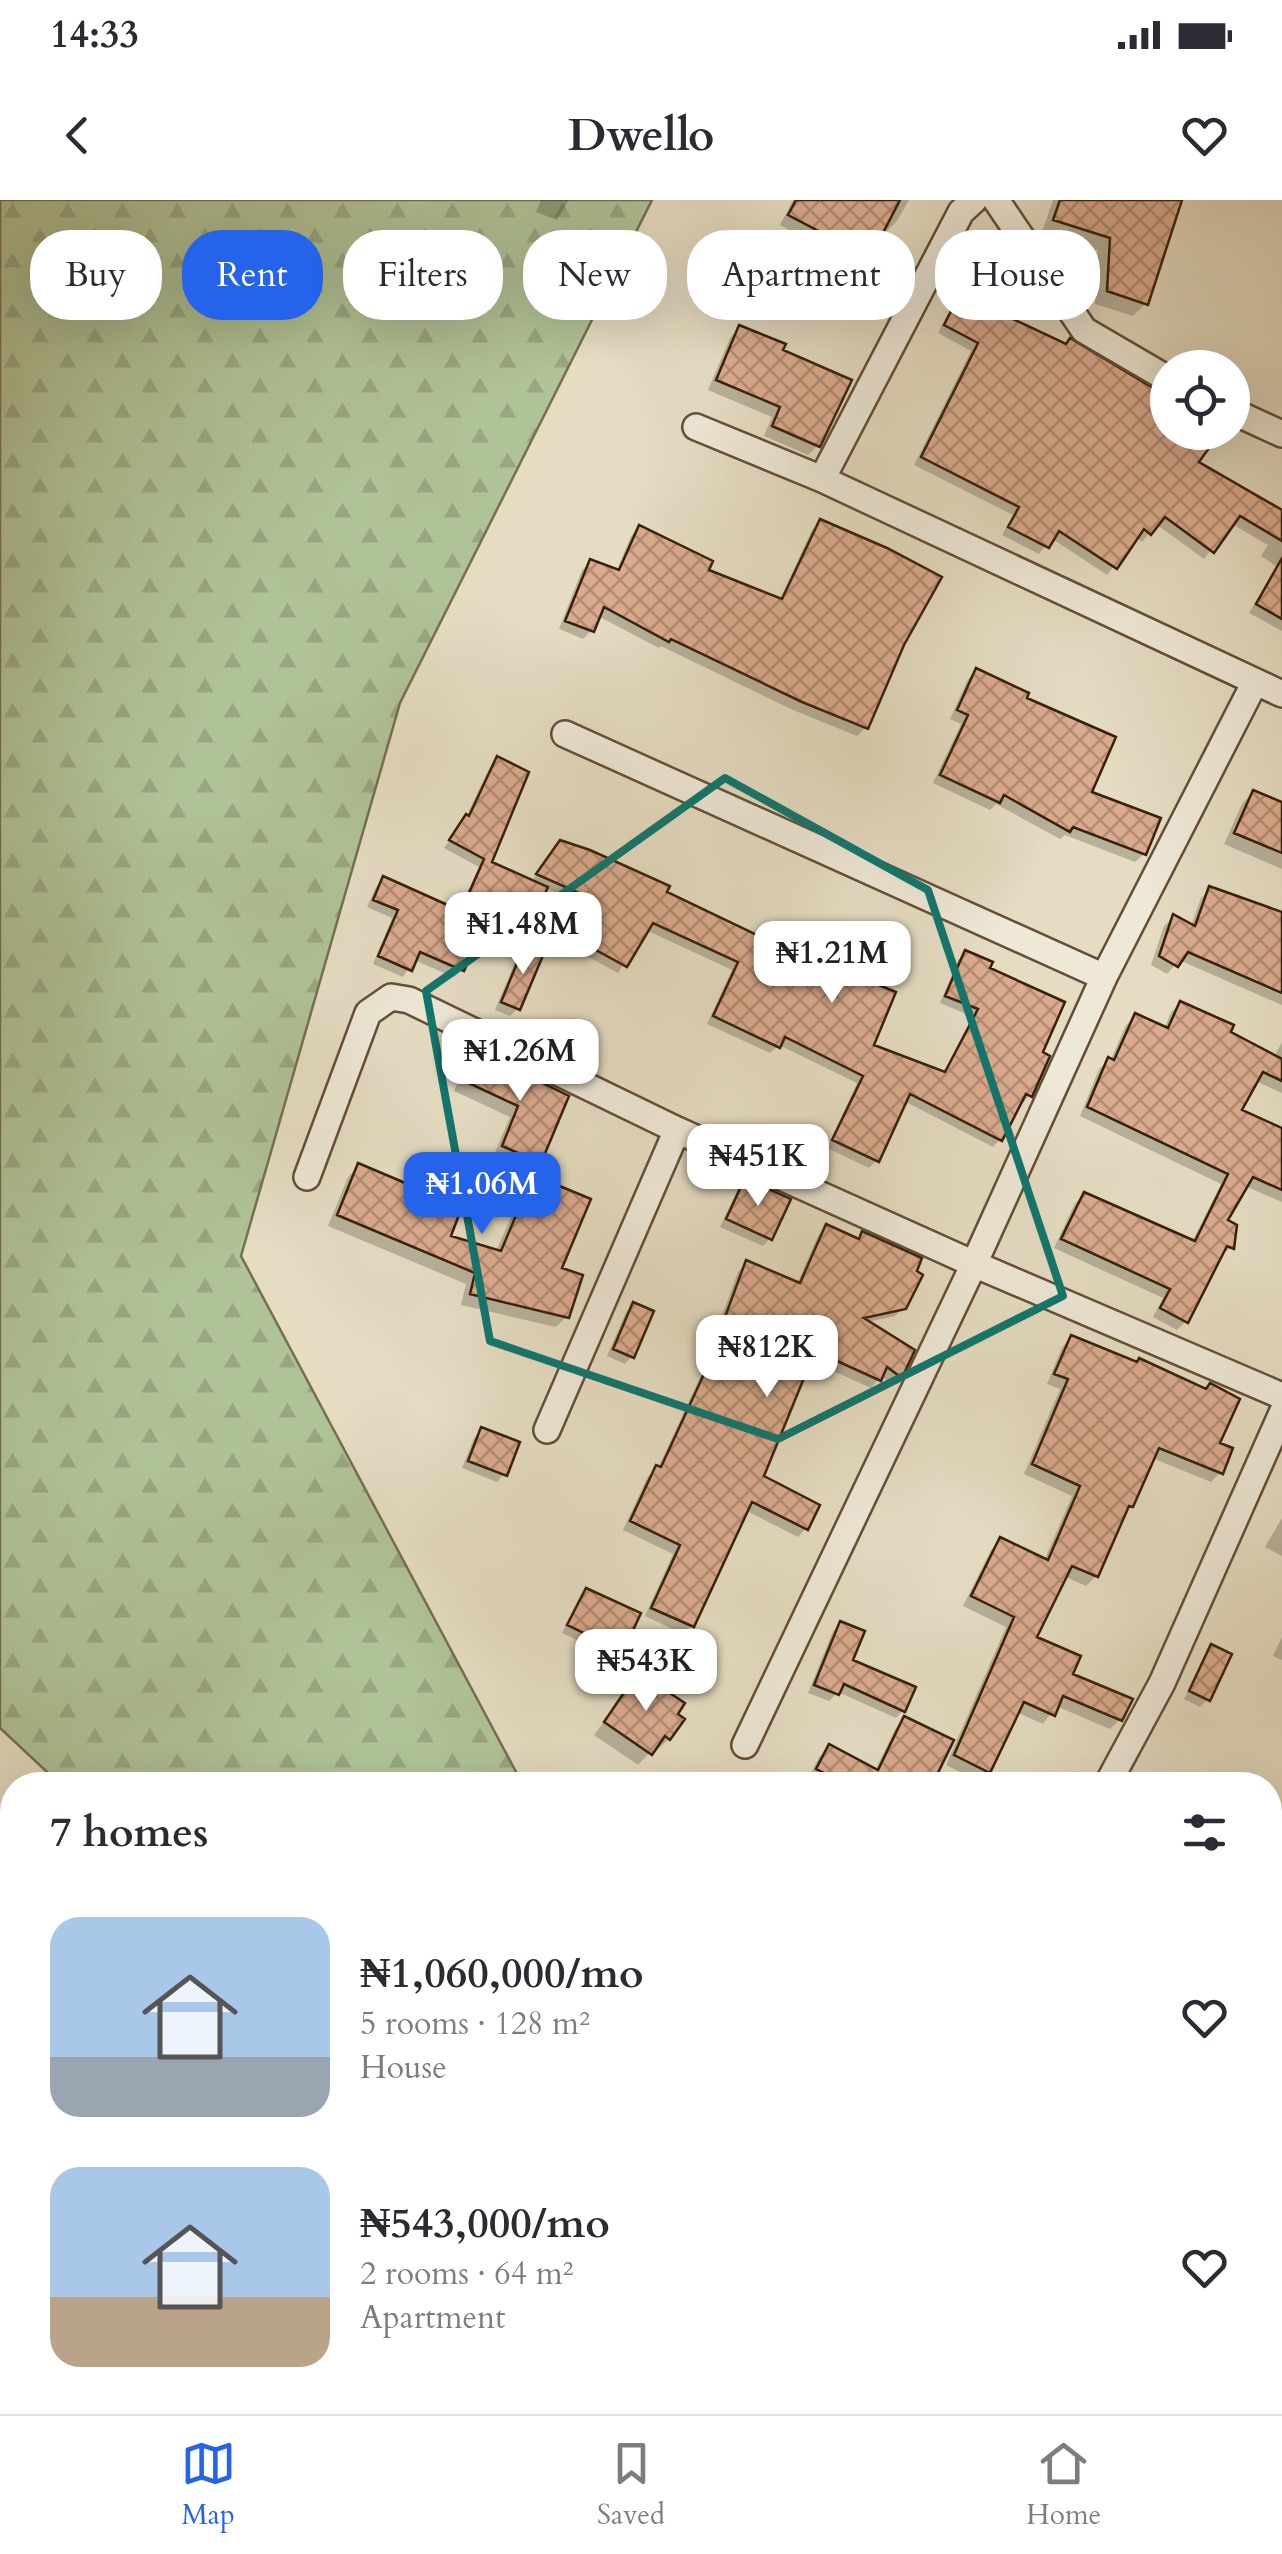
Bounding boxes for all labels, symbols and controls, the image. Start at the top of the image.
text: 14:33 [50,9,139,61]
text: Dwello [568,105,714,166]
icon: back [50,108,105,163]
icon: heart [1177,108,1232,163]
chip: Buy [30,230,162,320]
chip: Rent [182,230,323,320]
chip: Filters [343,230,503,320]
chip: New [523,230,667,320]
chip: Apartment [687,230,915,320]
chip: House [935,230,1100,320]
map controls [1150,350,1250,450]
button: locate [1150,350,1250,450]
pin: ₦1.48M [442,892,604,977]
text: ₦1.48M [467,902,579,946]
pin: ₦1.21M [751,921,913,1006]
text: ₦1.21M [776,931,888,975]
pin: ₦1.26M [439,1019,601,1104]
text: ₦1.26M [464,1029,576,1073]
pin: ₦451K [688,1124,828,1209]
text: ₦451K [709,1134,807,1178]
pin: ₦1.06M [401,1152,563,1237]
text: ₦1.06M [426,1162,538,1206]
pin: ₦812K [697,1315,837,1400]
text: ₦812K [718,1325,816,1369]
pin: ₦543K [576,1629,716,1714]
text: ₦543K [597,1639,695,1683]
text: 7 homes [50,1804,208,1861]
icon: filters [1177,1805,1232,1860]
text: ₦1,060,000/mo [360,1945,644,2002]
icon: home [130,1957,250,2077]
icon: heart [1177,1990,1232,2045]
text: 5 rooms · 128 m² [360,2002,590,2046]
text: House [360,2046,447,2090]
text: ₦543,000/mo [360,2195,610,2252]
icon: home [130,2207,250,2327]
icon: heart [1177,2240,1232,2295]
text: 2 rooms · 64 m² [360,2252,573,2296]
text: Apartment [360,2296,505,2340]
tab: Map [181,2436,236,2534]
tab: Saved [597,2436,665,2534]
tab: Home [1026,2436,1101,2534]

